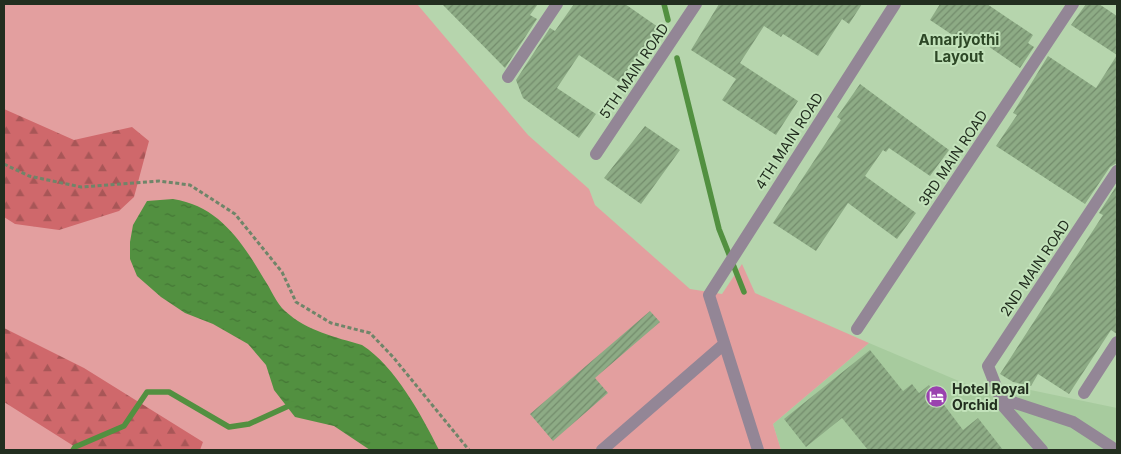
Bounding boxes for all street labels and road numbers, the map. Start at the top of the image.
street label: 5TH MAIN ROAD [595,20,672,122]
street label: 4TH MAIN ROAD [751,89,826,192]
street label: 3RD MAIN ROAD [914,107,991,209]
street label: 2ND MAIN ROAD [996,216,1073,319]

